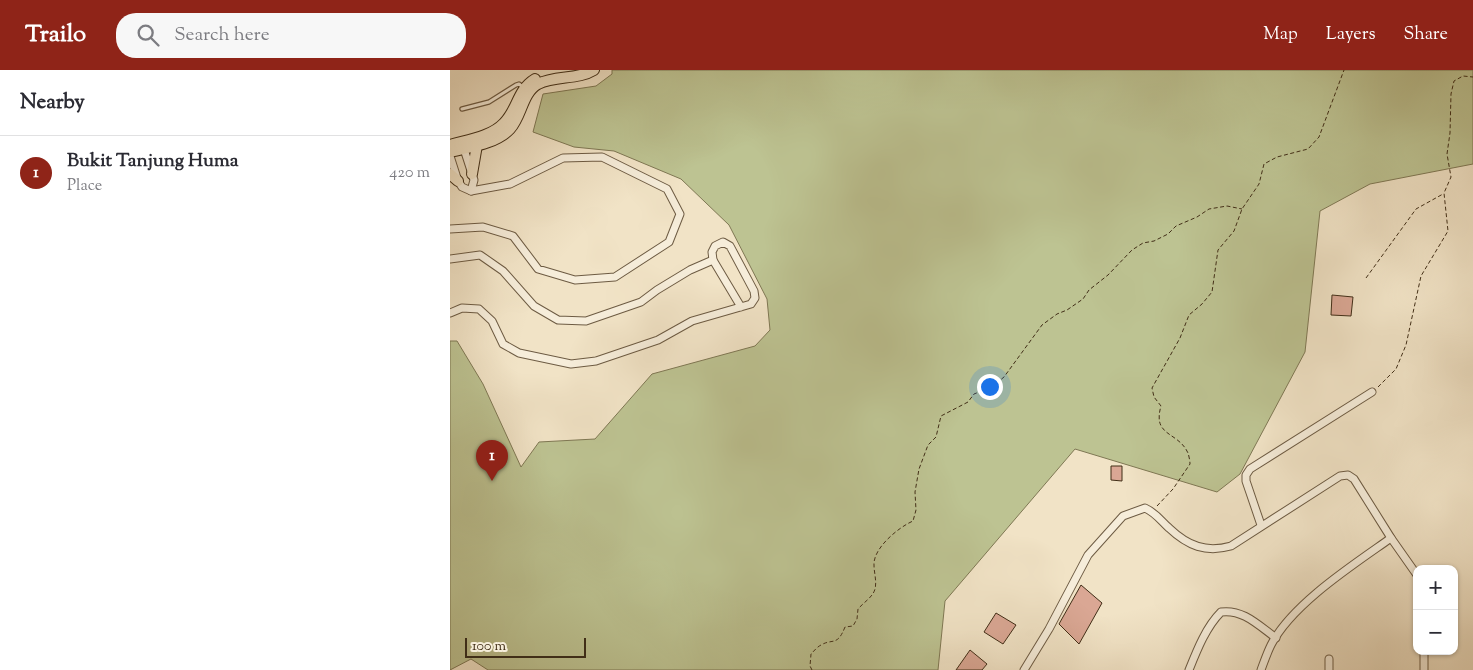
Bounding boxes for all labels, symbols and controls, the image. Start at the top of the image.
search box [116,13,466,58]
text: Trailo [25,18,86,52]
icon: search [134,21,162,49]
text: Search here [174,22,270,49]
text: Map [1263,22,1298,48]
text: Layers [1326,22,1376,48]
text: Share [1404,22,1448,48]
text: Nearby [20,88,85,118]
text: Bukit Tanjung Huma [67,148,239,175]
text: 1 [33,162,39,185]
text: 420 m [389,162,430,185]
text: Place [67,175,102,198]
your location [977,374,1003,400]
pin: 1 [476,440,508,481]
map controls [1413,565,1458,655]
button: + [1413,565,1458,610]
button: − [1413,610,1458,655]
scale bar [465,635,586,658]
text: 100 m [472,637,506,657]

